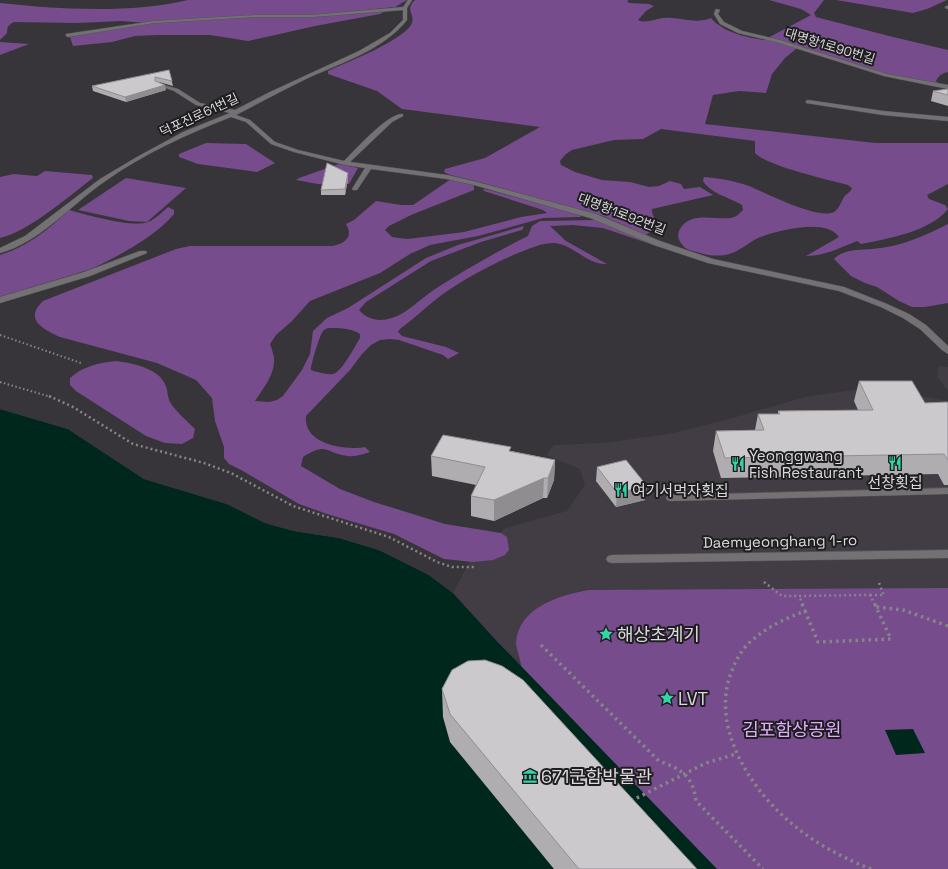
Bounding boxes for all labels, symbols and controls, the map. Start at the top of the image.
street label: 대명항1로90번길 [783,24,877,68]
street label: 덕포진로61번길 [157,89,241,141]
street label: 대명항1로92번길 [576,189,668,239]
place label: Yeonggwang Fish Restaurant [749,446,862,482]
restaurant icon: 선창횟집 [887,455,903,471]
restaurant icon: Yeonggwang Fish Restaurant [730,456,746,472]
place label: 선창횟집 [867,473,923,492]
place label: 여기서먹자횟집 [632,481,729,500]
restaurant icon: 여기서먹자횟집 [613,482,629,498]
street label: Daemyeonghang 1-ro [703,530,857,552]
place label: 해상초계기 [617,623,700,646]
place icon: 해상초계기 [598,626,614,642]
place label: LVT [678,687,709,710]
place icon: LVT [659,690,675,706]
park label: 김포함상공원 [742,718,842,741]
place label: 671군함박물관 [541,765,652,788]
museum icon: 671군함박물관 [522,768,538,784]

